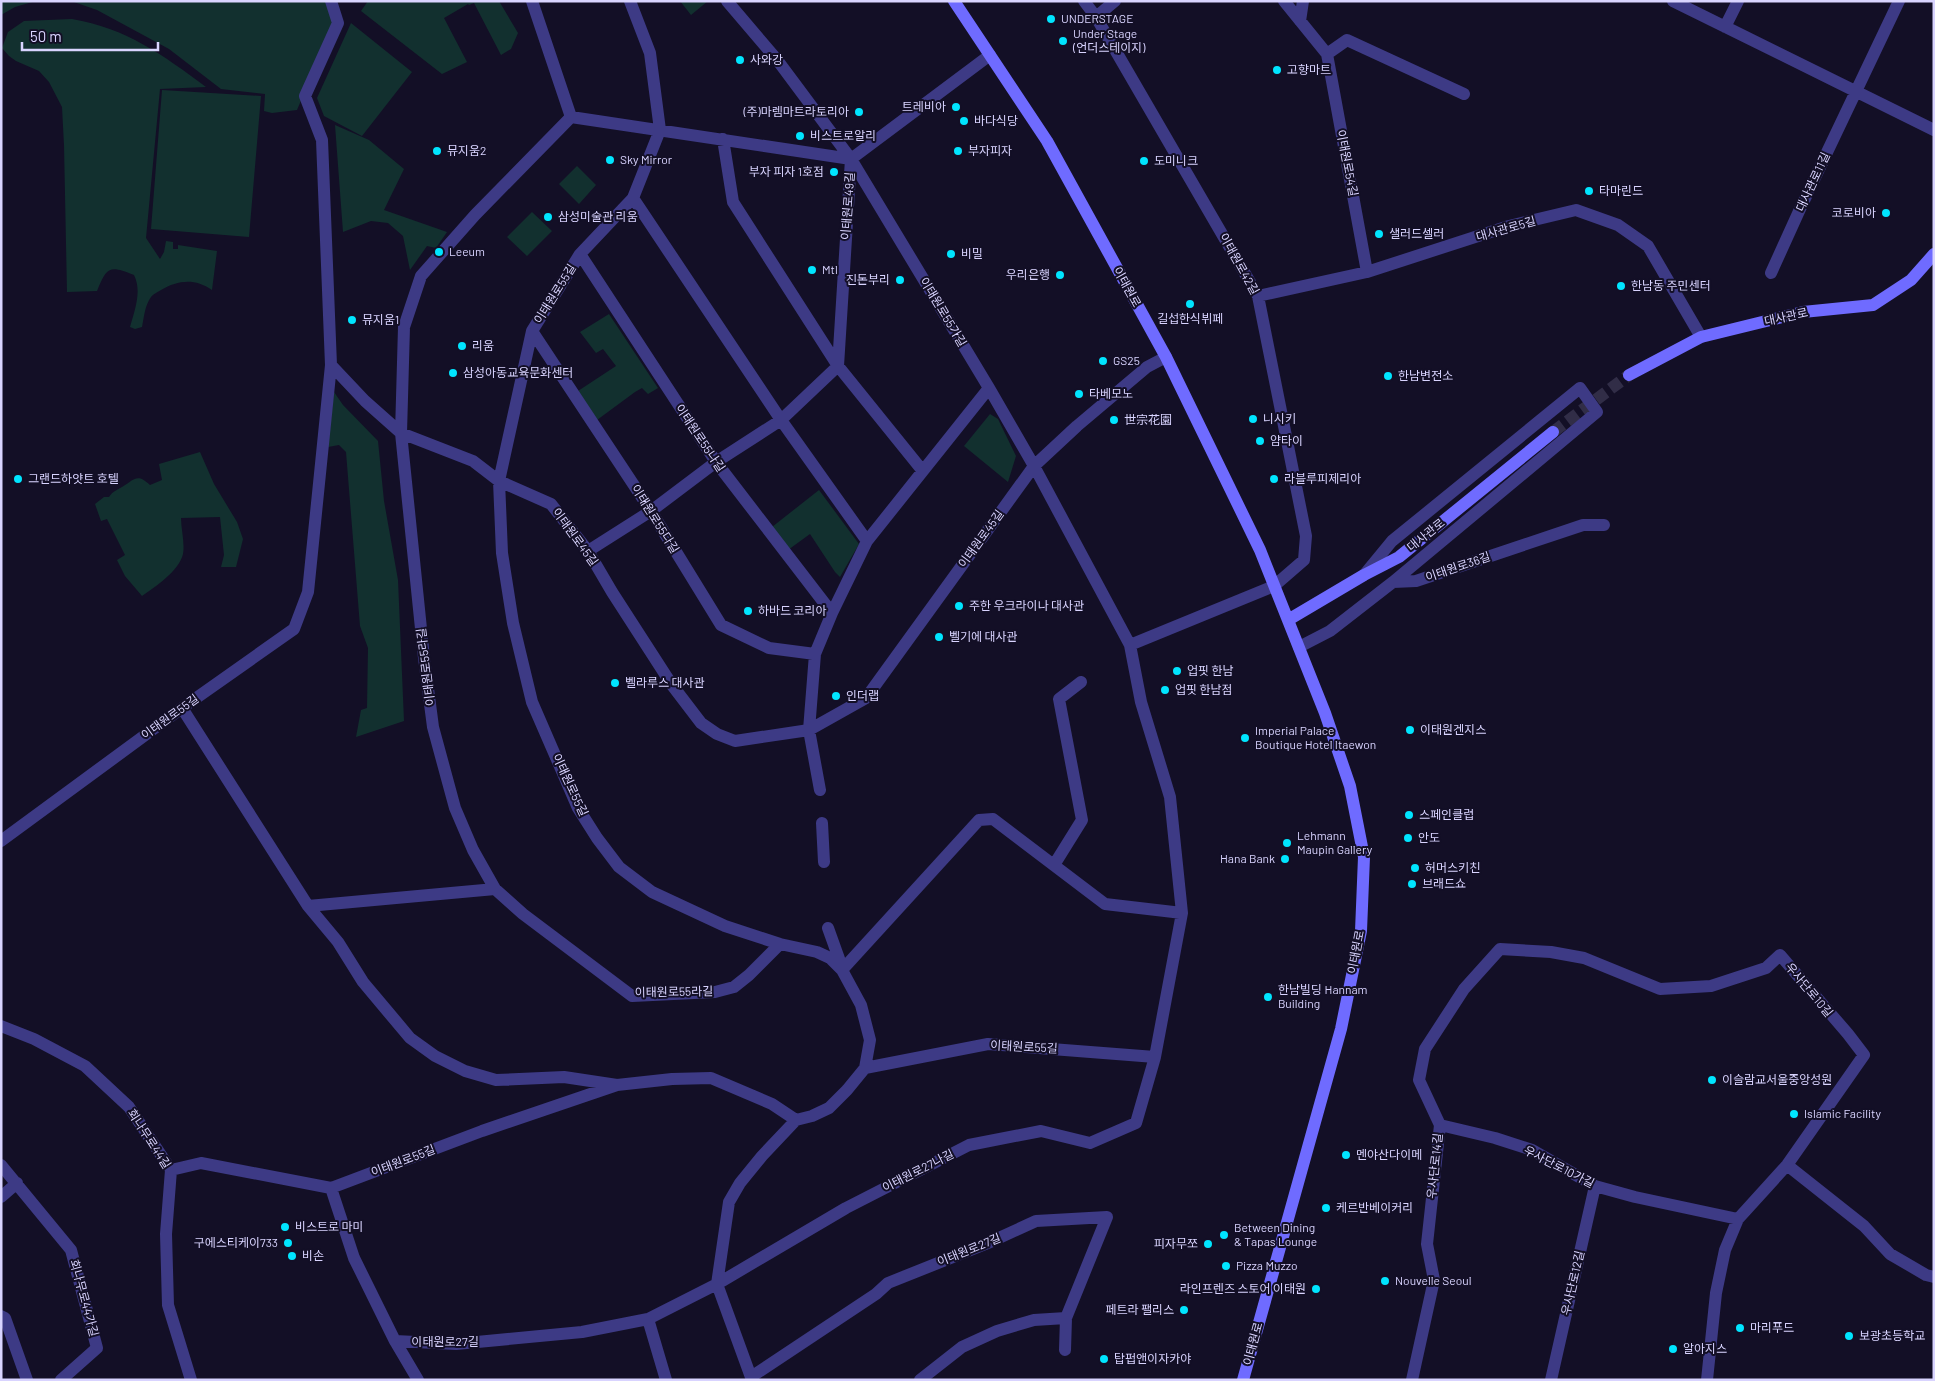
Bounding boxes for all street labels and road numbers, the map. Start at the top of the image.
street label: 이태원로54길 [1335,128,1361,198]
street label: 대사관로11길 [1792,150,1832,213]
street label: 이태원로49길 [838,171,856,240]
street label: 대사관로5길 [1474,213,1537,243]
street label: 이태원로42길 [1217,230,1263,297]
street label: 이태원로55길 [530,261,578,326]
street label: 이태원로 [1111,264,1145,309]
street label: 이태원로55가길 [918,274,970,349]
street label: 대사관로 [1763,305,1809,327]
street label: 이태원로55나길 [673,401,729,474]
street label: 이태원로55다길 [629,481,683,555]
street label: 이태원로45길 [550,505,601,568]
street label: 이태원로45길 [955,507,1006,570]
street label: 대사관로 [1404,515,1447,554]
street label: 이태원로36길 [1423,548,1492,584]
street label: 이태원로55라길 [413,627,437,707]
street label: 이태원로55길 [138,691,201,742]
street label: 이태원로55길 [550,751,592,818]
street label: 이태원로 [1344,929,1366,975]
street label: 우사단로10길 [1783,960,1836,1019]
street label: 이태원로55라길 [635,983,713,999]
street label: 이태원로55길 [990,1037,1058,1055]
street label: 회나무로44길 [125,1106,174,1171]
street label: 우사단로14길 [1424,1132,1444,1199]
street label: 이태원로55길 [369,1141,437,1179]
street label: 우사단로10가길 [1522,1142,1597,1190]
street label: 이태원로27나길 [879,1146,956,1194]
street label: 이태원로27길 [935,1230,1002,1268]
street label: 우사단로12길 [1558,1249,1586,1316]
street label: 회나무로44가길 [68,1258,102,1338]
street label: 이태원로 [1240,1321,1265,1367]
street label: 이태원로27길 [411,1334,479,1348]

